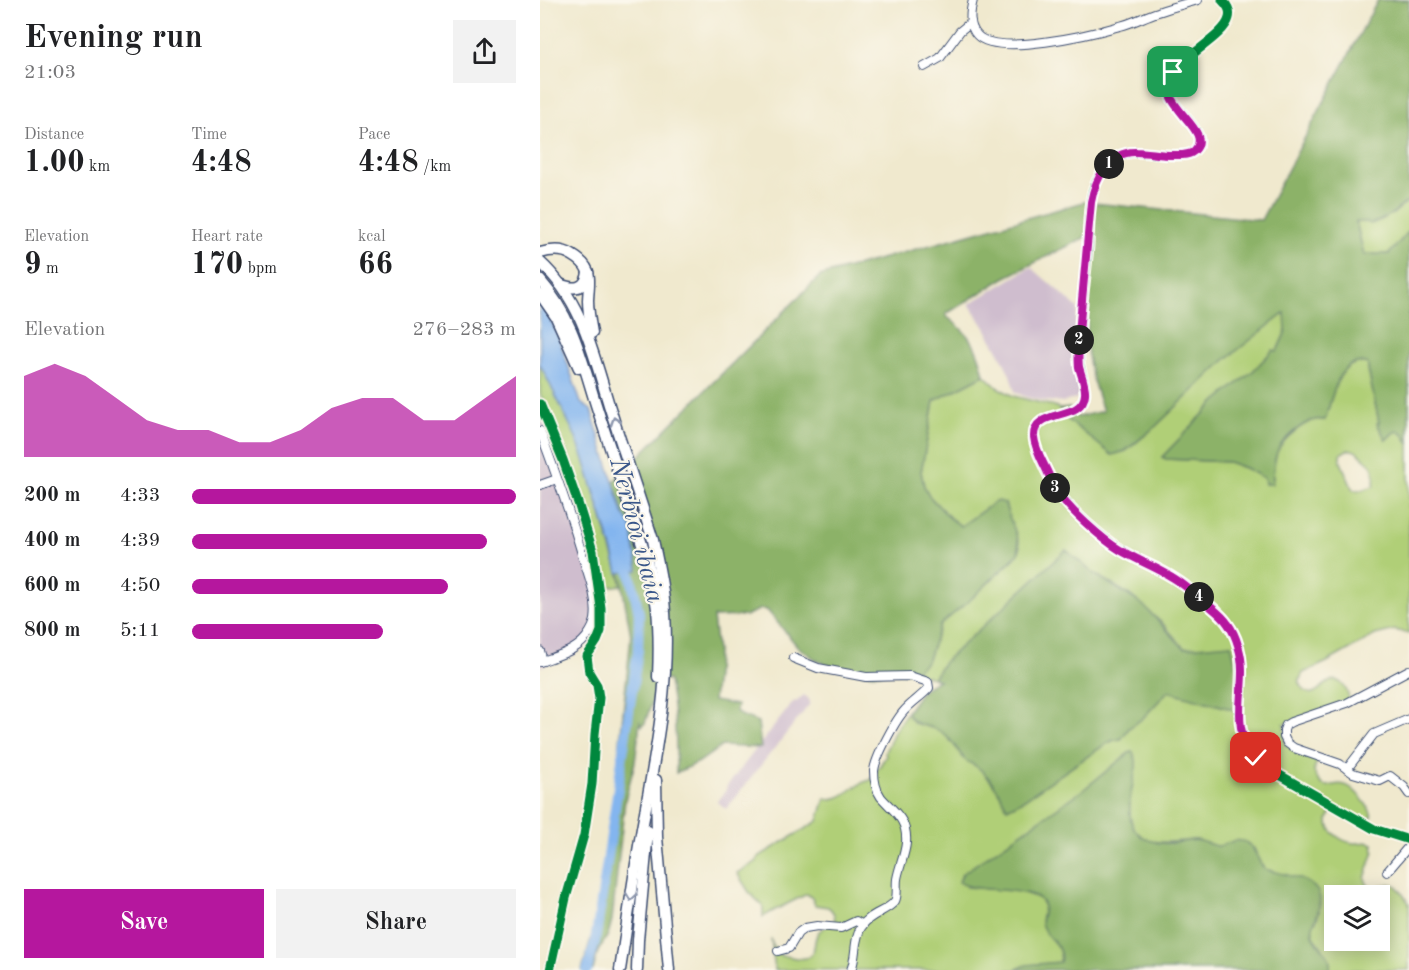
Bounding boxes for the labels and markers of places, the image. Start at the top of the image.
pin [1147,46,1198,97]
pin: 1 [1094,149,1124,179]
pin: 2 [1064,325,1094,355]
pin: 3 [1040,473,1070,503]
pin: 4 [1184,582,1214,612]
pin [1230,732,1281,783]

